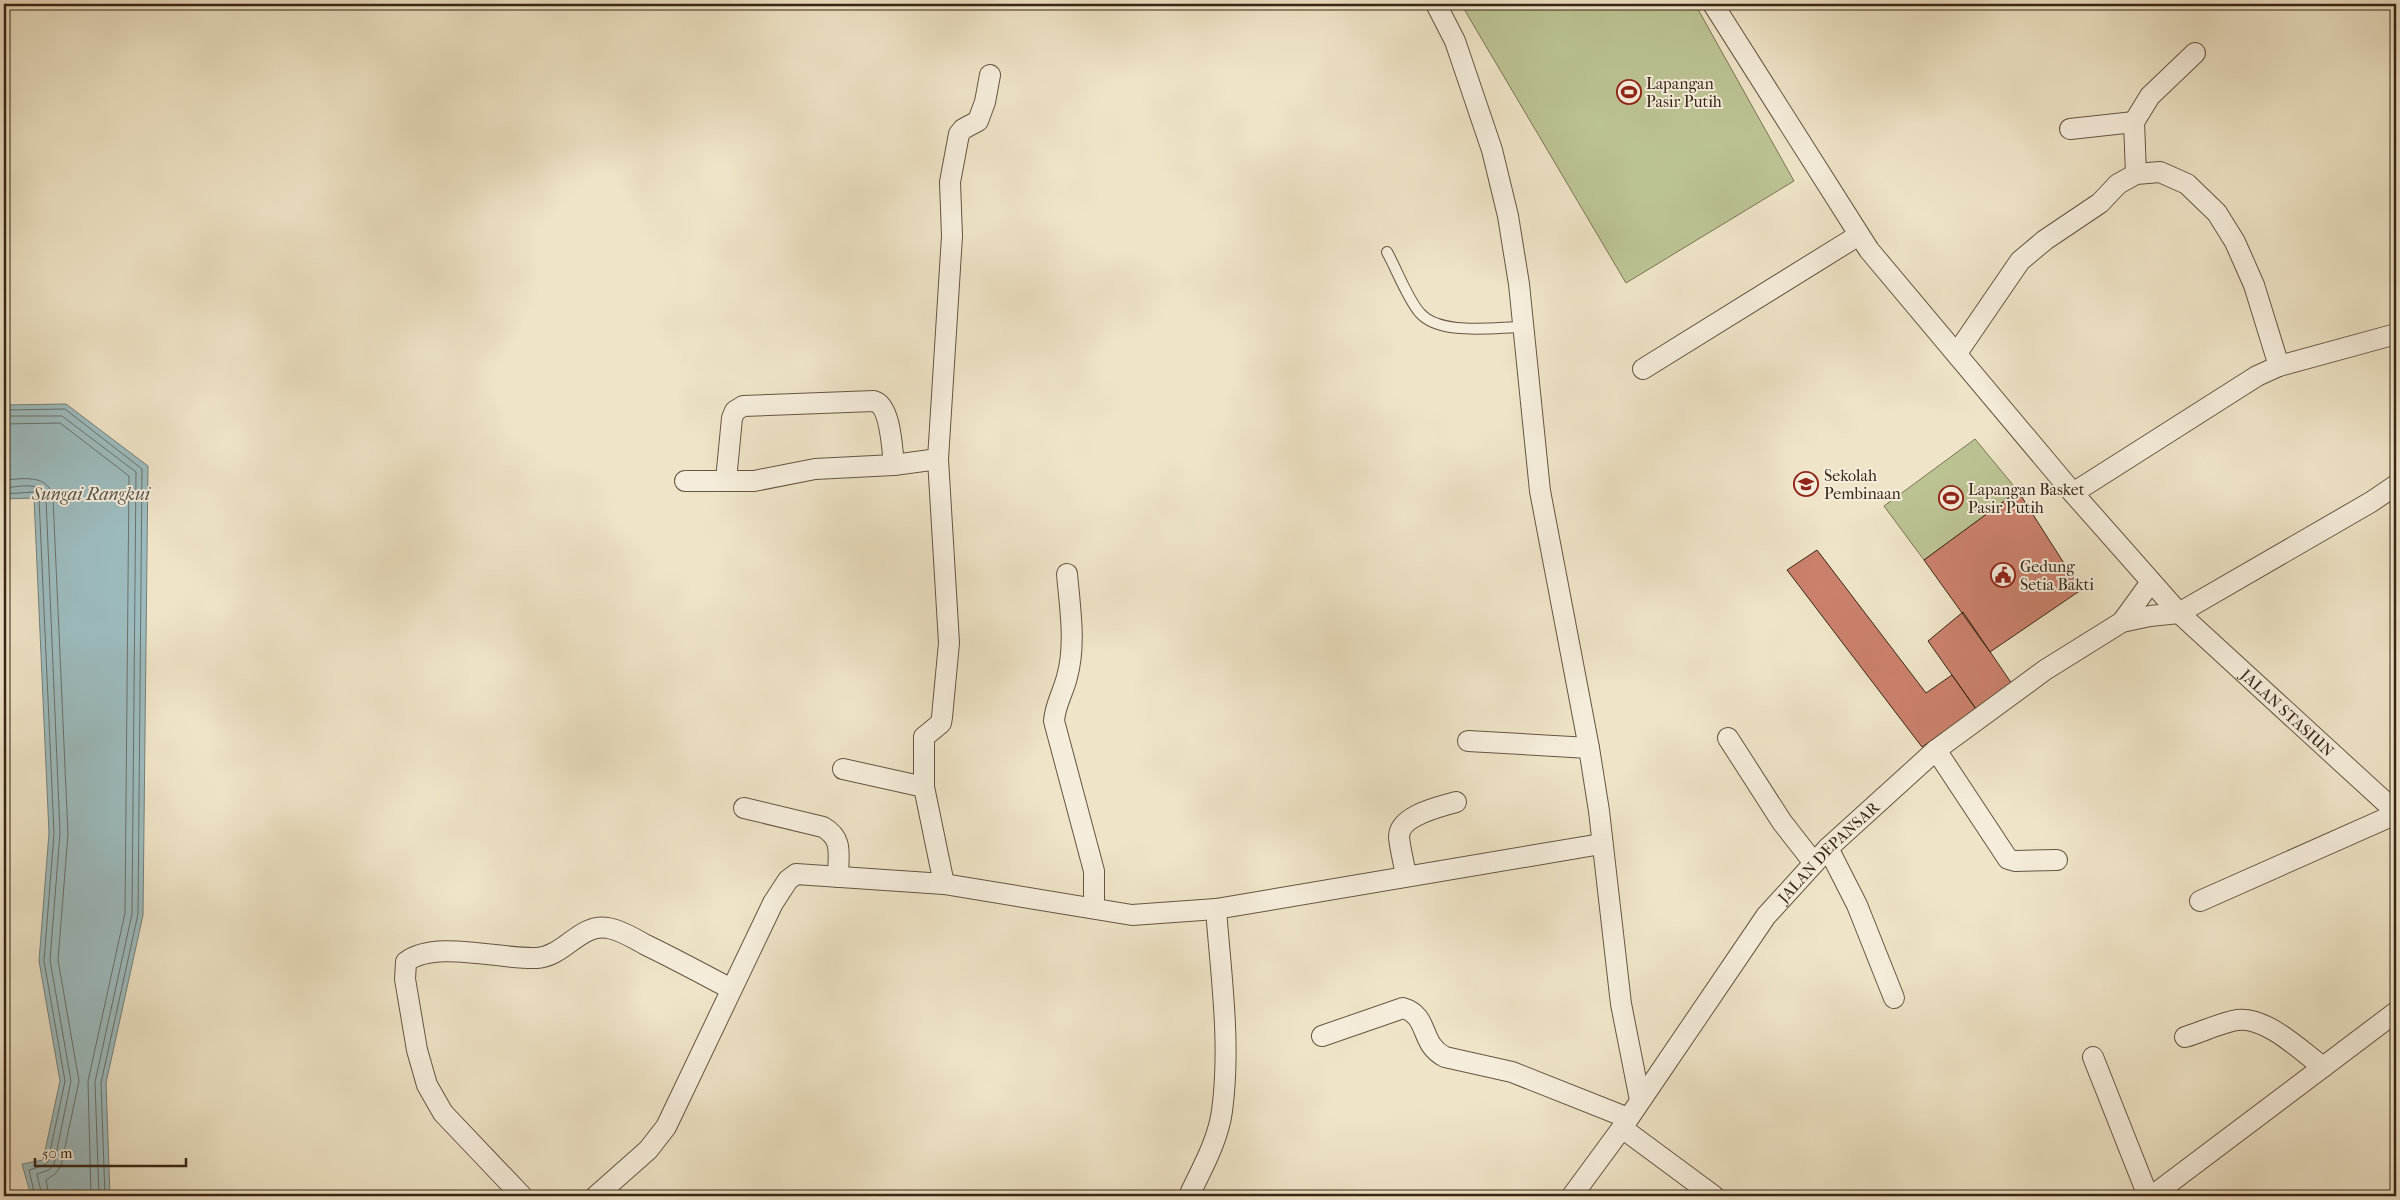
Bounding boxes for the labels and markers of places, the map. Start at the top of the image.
place label: Lapangan Pasir Putih [1646,74,1722,111]
sports icon: Lapangan Pasir Putih [1616,79,1642,105]
place label: Sekolah Pembinaan [1824,466,1902,503]
school or university icon: Sekolah Pembinaan [1793,471,1819,497]
place label: Lapangan Basket Pasir Putih [1968,480,2085,517]
sports icon: Lapangan Basket Pasir Putih [1938,485,1964,511]
place label: Gedung Setia Bakti [2020,557,2094,594]
public building icon: Gedung Setia Bakti [1990,562,2016,588]

